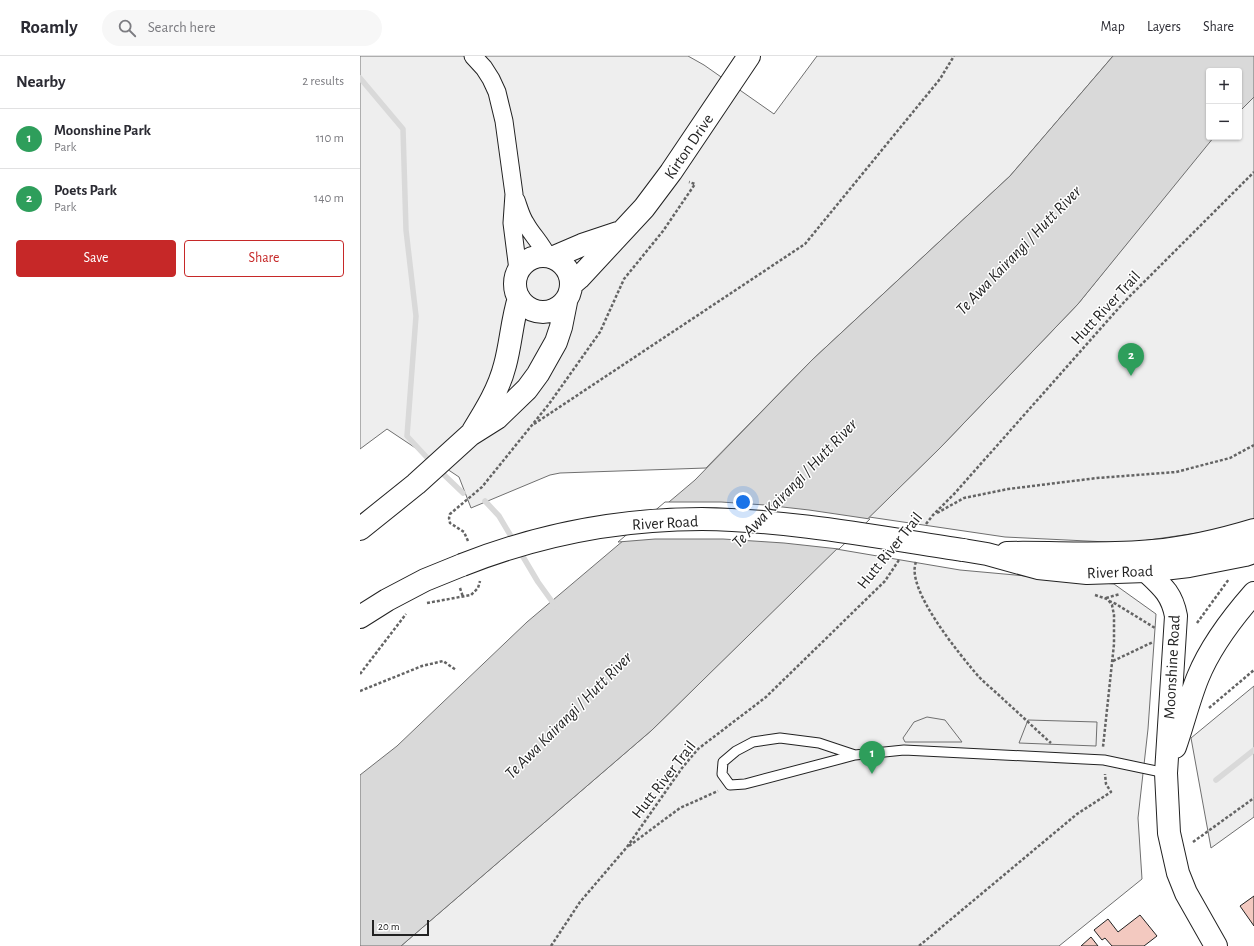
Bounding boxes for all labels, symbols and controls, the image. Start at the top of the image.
search box [102,10,382,46]
icon: search [116,17,138,39]
text: Roamly [20,18,78,37]
text: Search here [148,20,216,35]
text: Map [1100,20,1125,34]
text: Layers [1147,20,1181,34]
text: Share [1203,20,1234,34]
map controls [1206,68,1242,140]
button: + [1206,68,1242,104]
text: Nearby [16,73,66,90]
text: 2 results [302,75,344,88]
button: − [1206,104,1242,140]
street label: Kirton Drive [661,111,716,182]
text: Moonshine Park [54,123,151,138]
text: 1 [27,132,31,145]
text: 110 m [316,132,344,145]
text: Park [54,141,76,154]
water label: Te Awa Kairangi / Hutt River [953,182,1084,318]
text: Poets Park [54,183,117,198]
text: 2 [26,192,32,205]
text: 140 m [314,192,344,205]
text: Park [54,201,76,214]
button: Save [16,240,176,277]
button: Share [184,240,344,277]
street label: Hutt River Trail [1068,268,1143,347]
pin: 2 [1118,343,1144,376]
water label: Te Awa Kairangi / Hutt River [729,415,860,551]
your location [733,492,753,512]
street label: Hutt River Trail [854,509,925,592]
street label: River Road [632,513,699,533]
street label: River Road [1087,563,1153,581]
street label: Moonshine Road [1161,615,1183,720]
water label: Te Awa Kairangi / Hutt River [502,648,635,782]
street label: Hutt River Trail [629,738,699,821]
pin: 1 [859,741,885,774]
scale bar [372,918,429,937]
text: 20 m [378,921,399,932]

